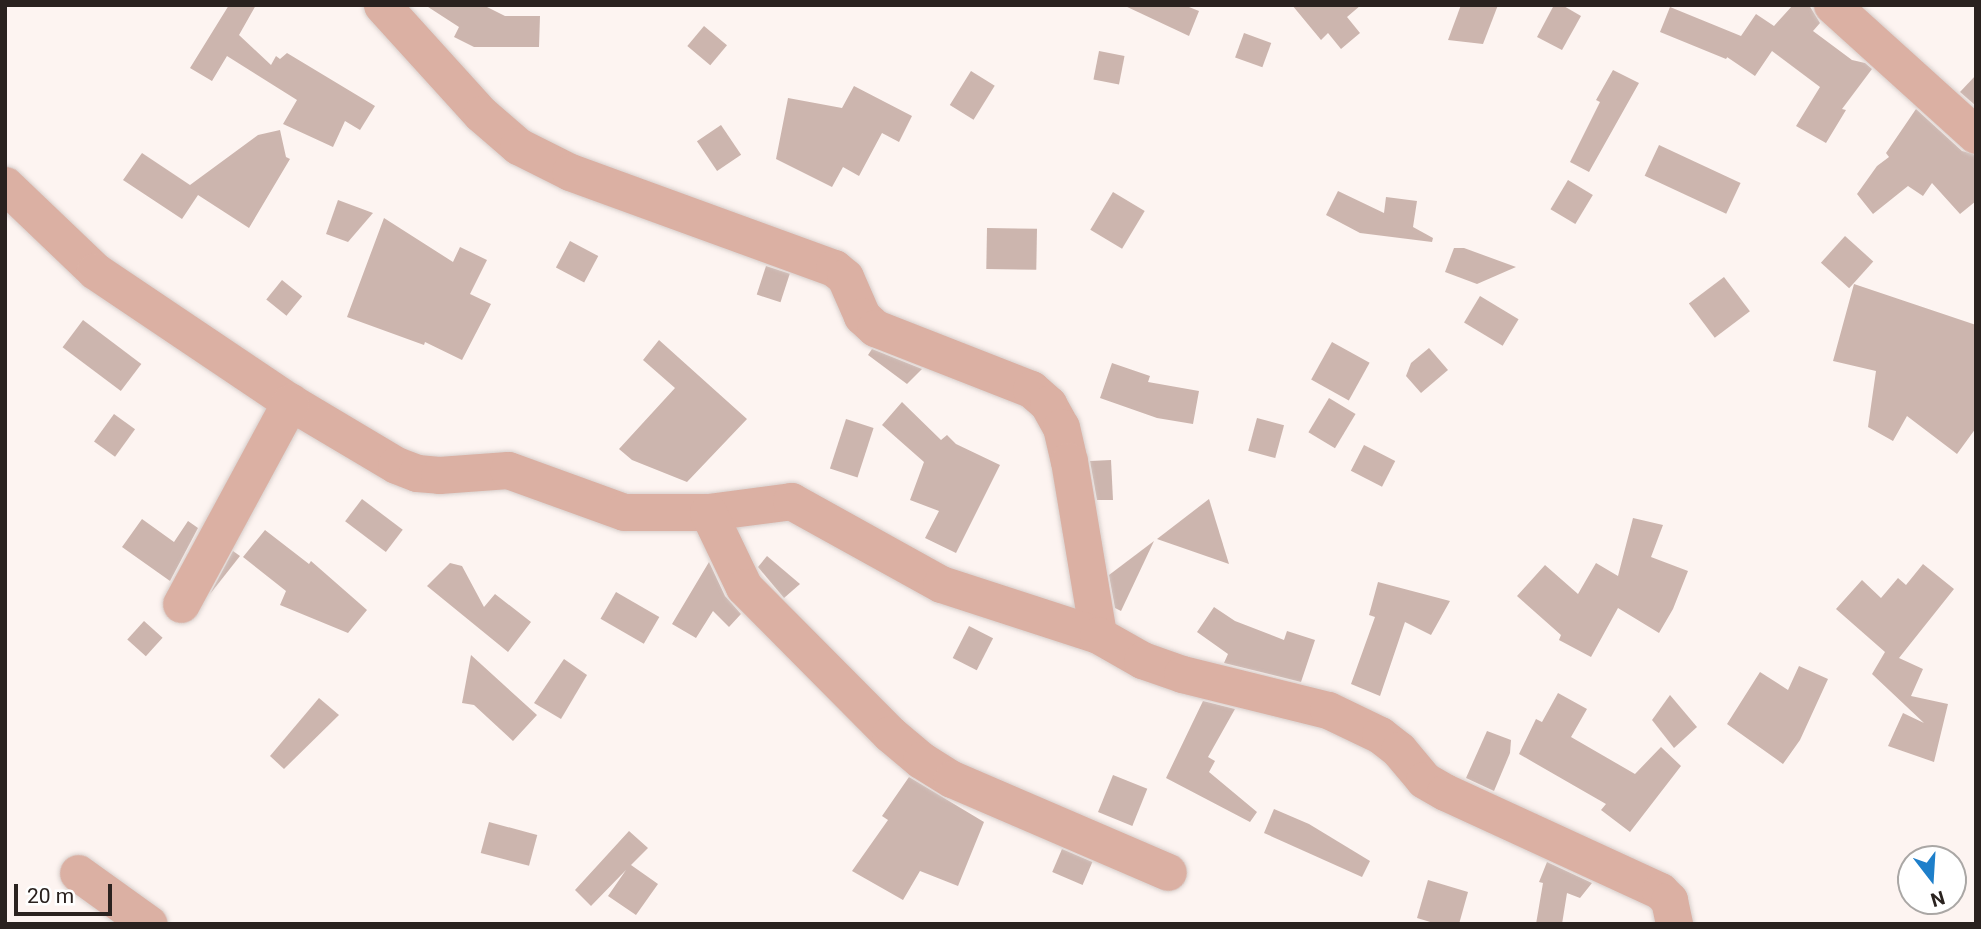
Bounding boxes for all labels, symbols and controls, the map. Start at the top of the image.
north arrow [1897,845,1967,915]
scale bar [18,870,116,914]
text: 20 m [27,884,74,908]
text: N [1928,886,1947,912]

